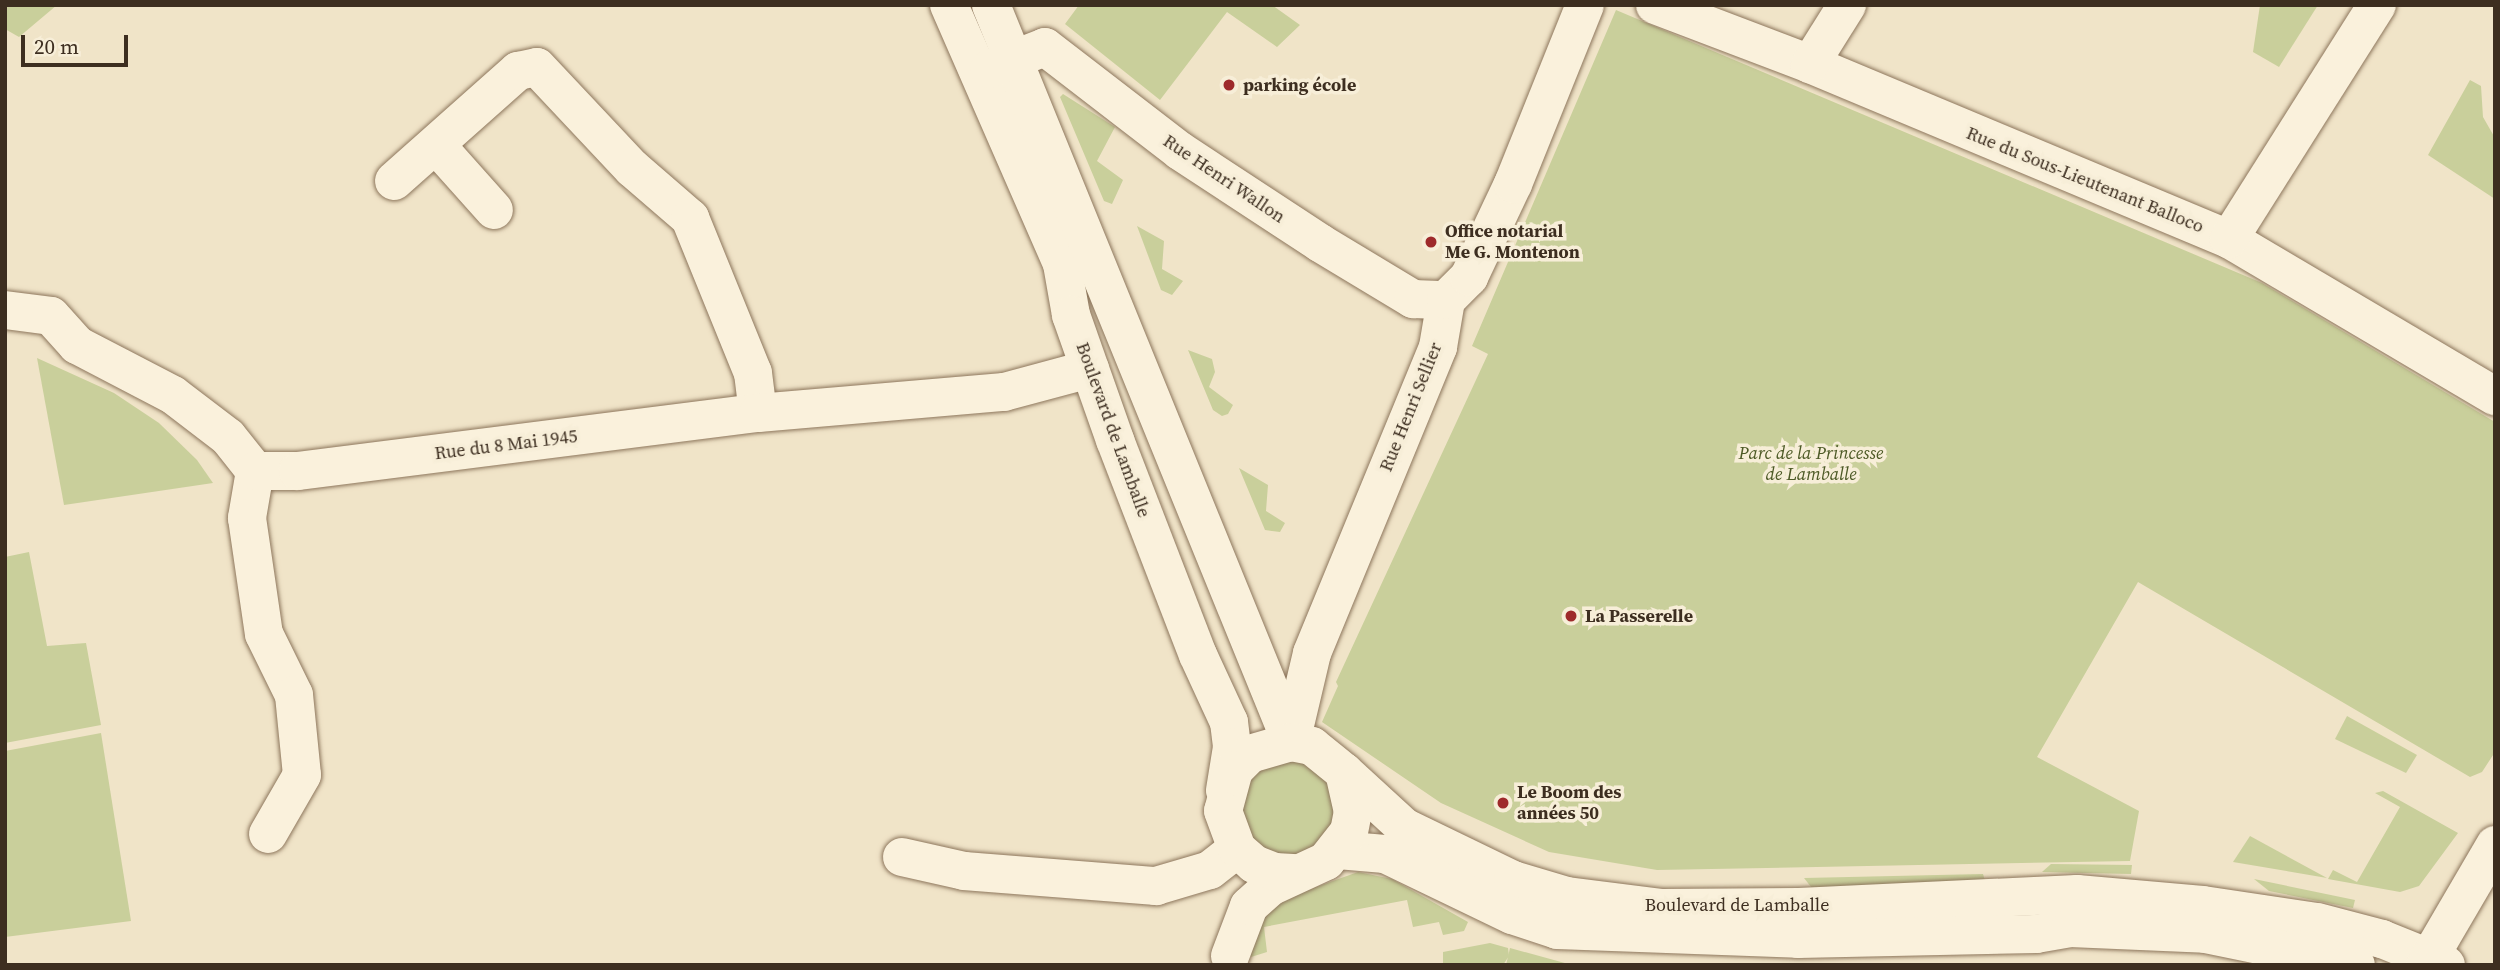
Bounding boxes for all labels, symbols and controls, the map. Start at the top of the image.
scale bar [24,21,131,65]
text: 20 m [34,32,79,61]
place label: parking école [1243,74,1356,96]
marker: parking école [1221,77,1237,93]
street label: Rue du Sous-Lieutenant Balloco [1963,122,2207,238]
street label: Rue Henri Wallon [1159,130,1289,228]
place label: Office notarial Me G. Montenon [1445,221,1580,264]
marker: Office notarial Me G. Montenon [1423,234,1439,250]
street label: Rue Henri Sellier [1375,339,1447,475]
street label: Boulevard de Lamballe [1071,340,1155,520]
street label: Rue du 8 Mai 1945 [433,426,579,464]
park label: Parc de la Princesse de Lamballe [1739,443,1883,486]
place label: La Passerelle [1585,605,1693,627]
marker: La Passerelle [1563,608,1579,624]
place label: Le Boom des années 50 [1517,782,1621,824]
marker: Le Boom des années 50 [1495,795,1511,811]
street label: Boulevard de Lamballe [1645,894,1829,916]

